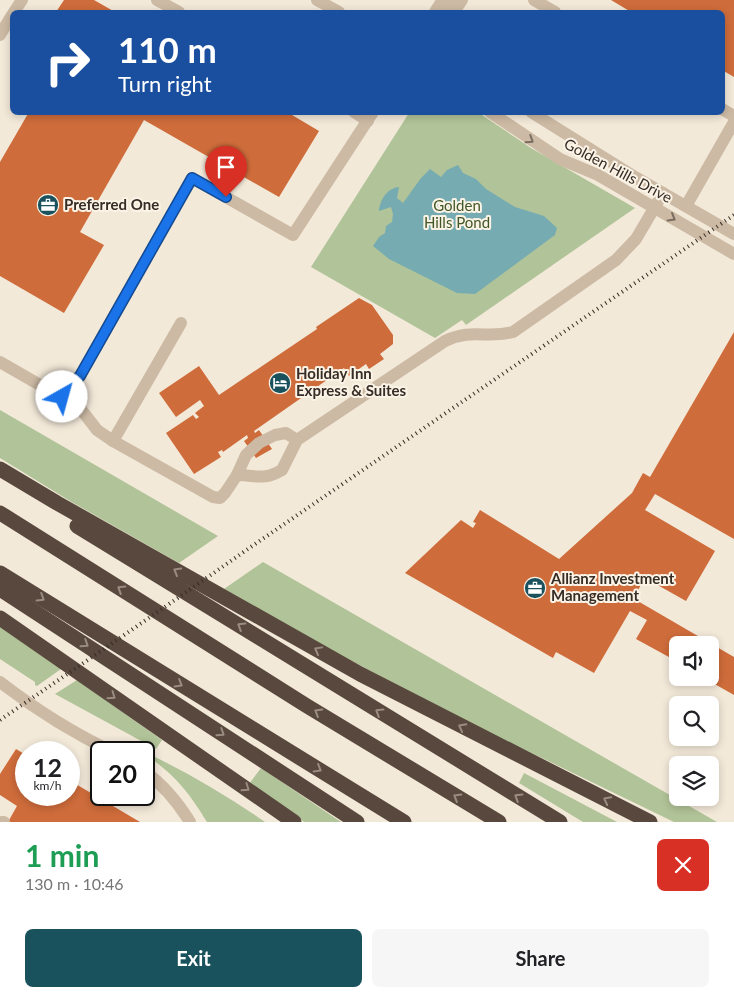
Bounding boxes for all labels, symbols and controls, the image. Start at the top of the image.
text: 110 m [118,28,217,70]
icon: right [35,30,100,95]
text: Turn right [118,70,212,97]
one-way arrow [525,133,534,143]
street label: Golden Hills Drive [561,134,676,206]
pin [205,146,247,197]
icon: arrive [212,153,240,181]
office icon: Preferred One [36,193,60,217]
place label: Preferred One [64,195,159,213]
park label: Golden Hills Pond [424,196,490,231]
one-way arrow [667,212,676,222]
place label: Holiday Inn Express & Suites [296,364,407,399]
position arrow [35,370,87,422]
hotel icon: Holiday Inn Express & Suites [268,371,292,395]
one-way arrow [173,567,182,577]
place label: Allianz Investment Management [550,569,675,604]
office icon: Allianz Investment Management [523,576,547,600]
one-way arrow [117,586,126,596]
one-way arrow [36,592,45,602]
one-way arrow [237,623,246,633]
map controls [669,636,719,806]
button: sound [669,636,719,686]
one-way arrow [79,638,88,647]
one-way arrow [315,647,324,657]
one-way arrow [174,678,183,688]
one-way arrow [107,690,116,699]
button: search [669,696,719,746]
one-way arrow [376,708,385,718]
one-way arrow [315,709,324,719]
one-way arrow [458,723,467,733]
one-way arrow [215,727,224,736]
speed limit sign: 20 [90,741,155,806]
text: 12 [33,752,62,782]
button: layers [669,756,719,806]
one-way arrow [313,762,322,772]
text: km/h [33,778,62,793]
one-way arrow [240,782,250,791]
one-way arrow [453,793,462,803]
one-way arrow [514,793,523,803]
one-way arrow [603,796,612,806]
text: 1 min [25,837,99,873]
button: close [657,839,709,891]
text: 130 m · 10:46 [25,874,124,893]
button: Exit [25,929,362,987]
button: Share [372,929,709,987]

